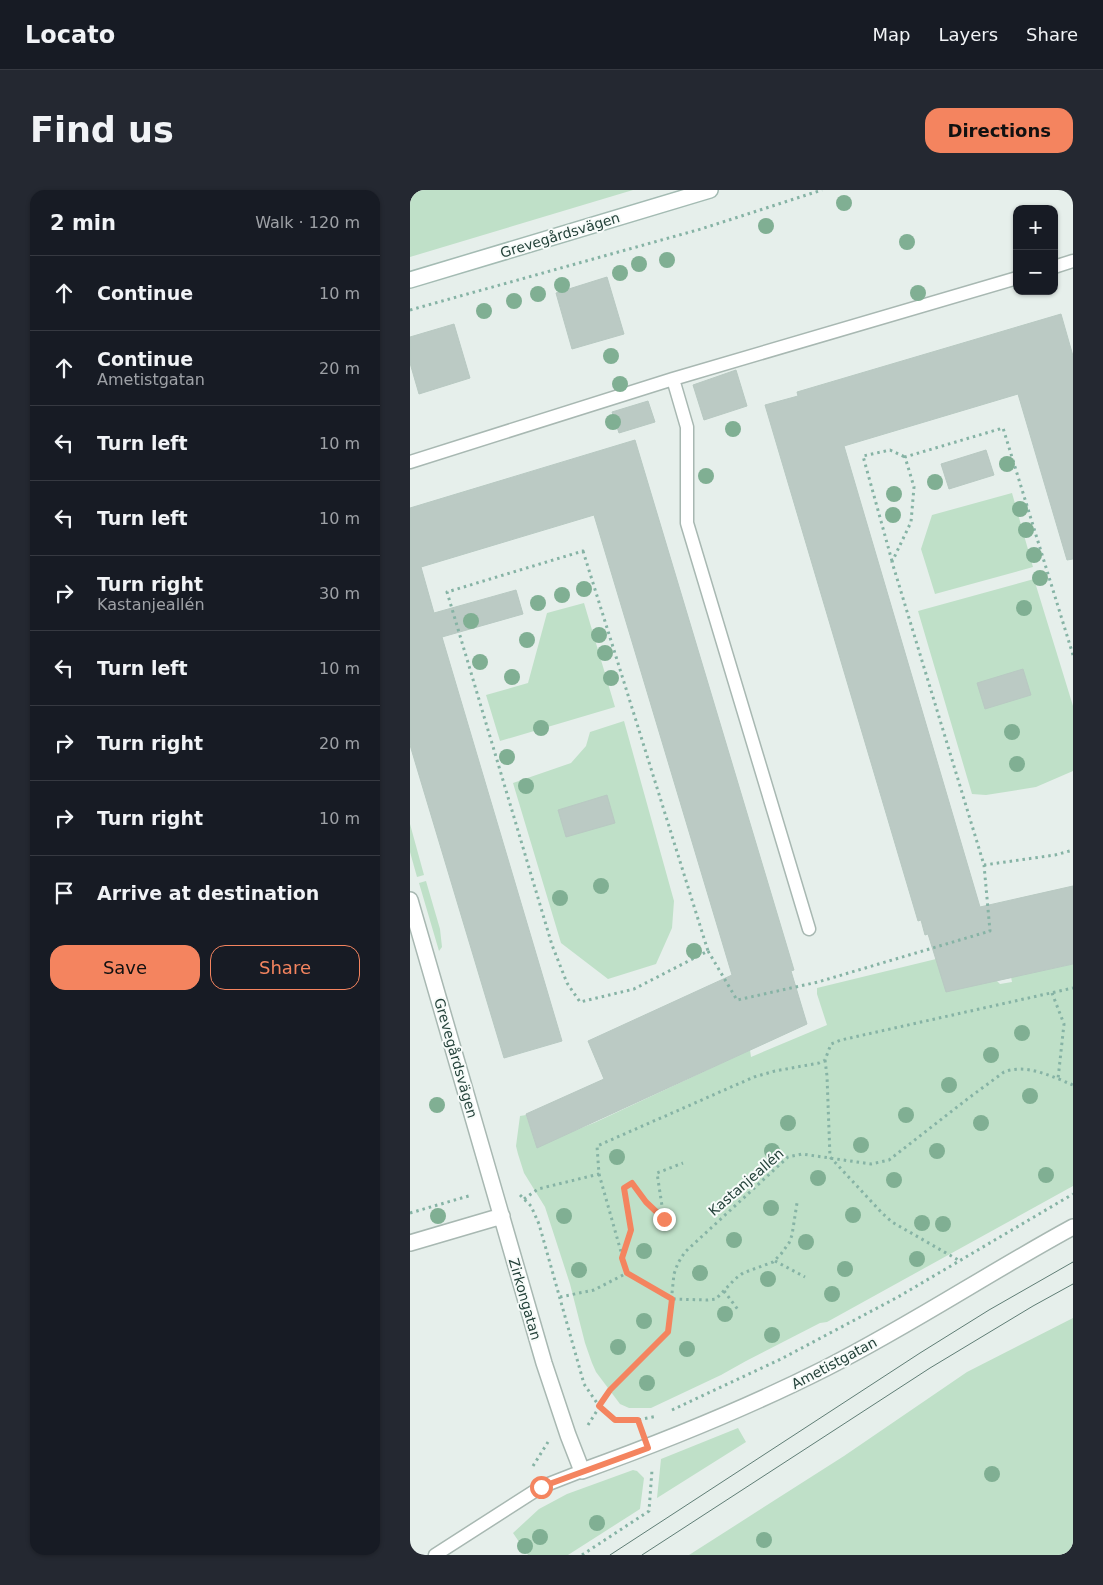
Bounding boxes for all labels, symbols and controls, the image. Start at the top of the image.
text: Locato [25,21,115,49]
text: Map [872,24,910,45]
text: Layers [938,24,998,45]
text: Share [1026,24,1078,45]
button: Directions [925,108,1073,153]
text: Find us [30,110,174,150]
map controls [1013,205,1058,295]
button: + [1013,205,1058,250]
street label: Grevegårdsvägen [498,209,622,261]
text: 2 min [50,211,116,235]
text: Walk · 120 m [255,213,360,232]
button: − [1013,250,1058,295]
icon: ahead [50,279,78,307]
text: Continue [97,282,193,304]
text: 10 m [319,284,360,303]
text: Continue [97,348,193,370]
icon: ahead [50,354,78,382]
text: 20 m [319,359,360,378]
text: Ametistgatan [97,370,205,389]
icon: left [50,429,78,457]
text: Turn left [97,432,188,454]
text: 10 m [319,434,360,453]
icon: left [50,504,78,532]
text: Turn left [97,507,188,529]
text: 10 m [319,509,360,528]
text: Turn right [97,573,203,595]
icon: right [50,579,78,607]
text: 30 m [319,584,360,603]
text: Kastanjeallén [97,595,205,614]
icon: left [50,654,78,682]
text: Turn left [97,657,188,679]
text: 10 m [319,659,360,678]
icon: right [50,729,78,757]
text: Turn right [97,732,203,754]
text: 20 m [319,734,360,753]
icon: right [50,804,78,832]
text: Turn right [97,807,203,829]
text: 10 m [319,809,360,828]
icon: arrive [50,879,78,907]
text: Arrive at destination [97,882,319,904]
button: Save [50,945,200,990]
button: Share [210,945,360,990]
street label: Grevegårdsvägen [431,996,481,1120]
street label: Kastanjeallén [705,1145,787,1219]
route end [653,1208,676,1231]
street label: Zirkongatan [506,1256,544,1342]
street label: Ametistgatan [789,1334,879,1392]
route start [530,1476,553,1499]

